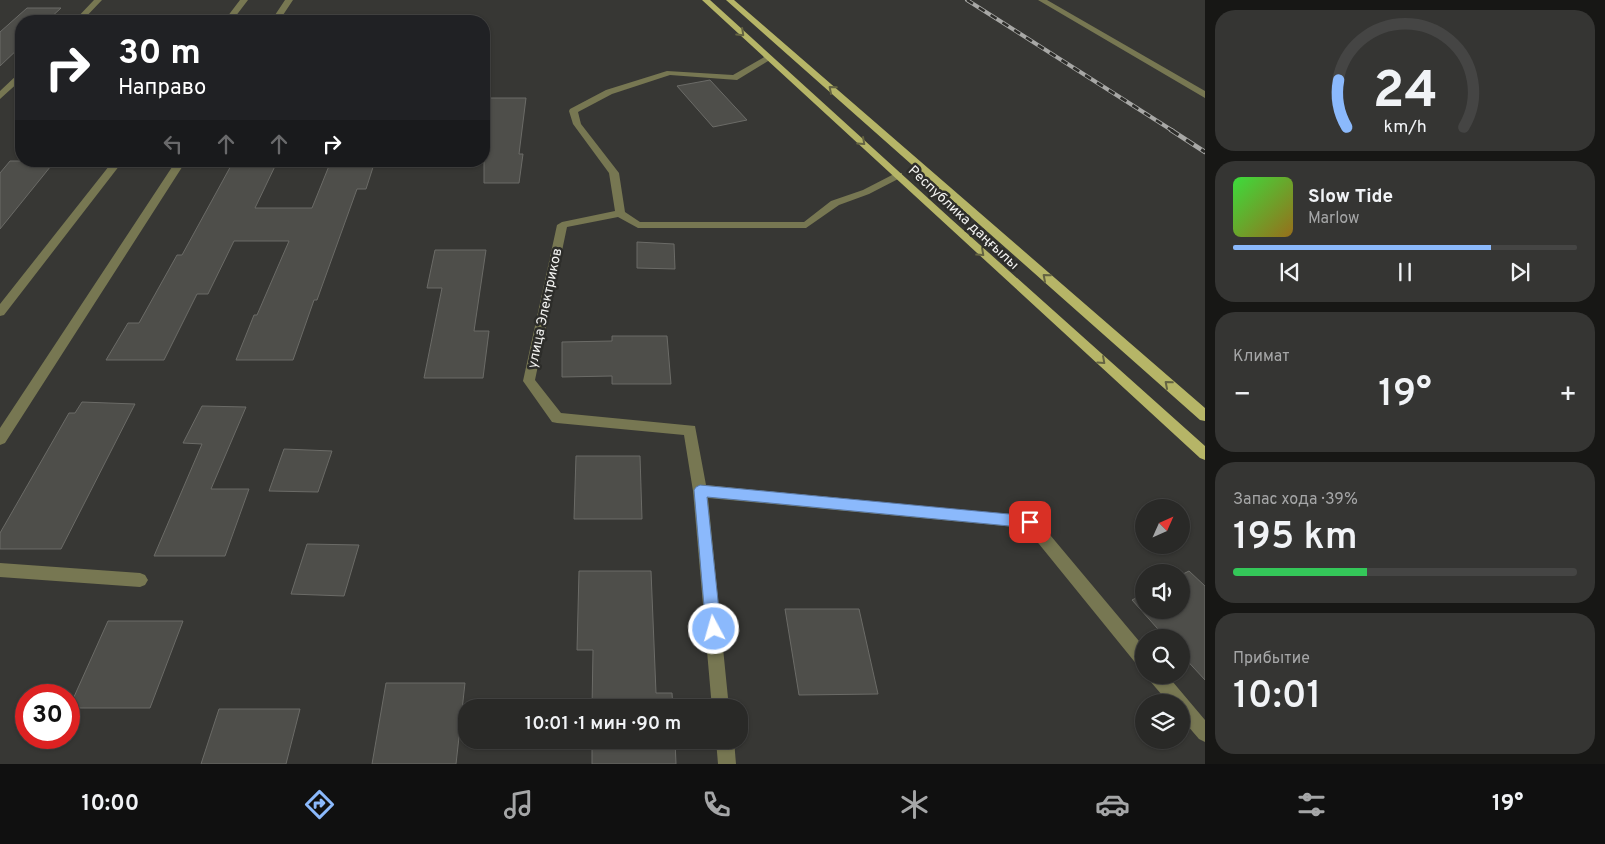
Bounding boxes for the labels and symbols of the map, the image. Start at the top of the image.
one-way arrow [736,27,745,36]
one-way arrow [828,86,837,95]
one-way arrow [856,136,865,145]
street label: Республика даңғылы [904,162,1022,274]
street label: улица Электриков [524,247,567,370]
one-way arrow [976,247,985,256]
one-way arrow [1043,274,1052,283]
one-way arrow [1096,355,1105,364]
one-way arrow [1165,381,1174,390]
north arrow [1135,499,1190,554]
pin [1009,501,1051,543]
position arrow [687,602,739,654]
speed limit sign: 30 [15,684,80,749]

